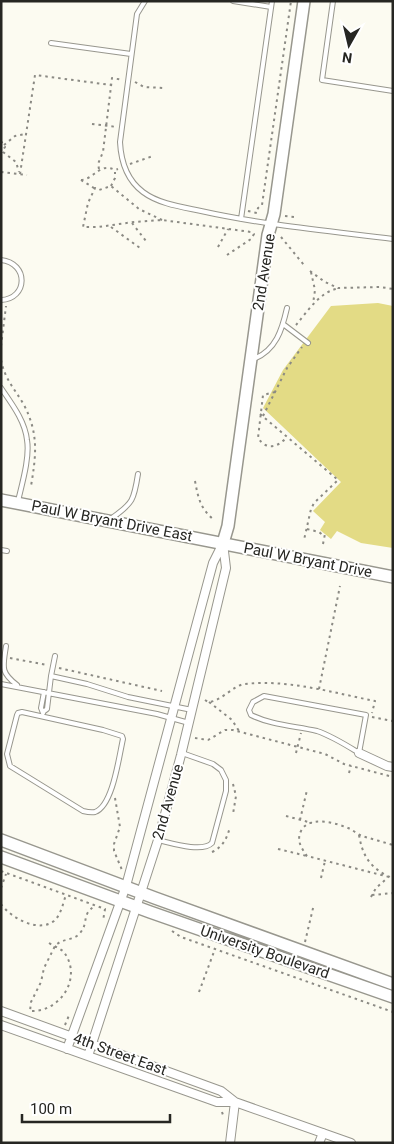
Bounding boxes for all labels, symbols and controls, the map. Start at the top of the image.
north arrow [324,20,374,70]
text: N [341,49,353,66]
street label: 2nd Avenue [249,232,279,312]
street label: Paul W Bryant Drive East [30,497,194,545]
street label: Paul W Bryant Drive [242,539,374,581]
street label: 2nd Avenue [149,762,187,842]
street label: University Boulevard [198,921,332,983]
street label: 4th Street East [71,1029,169,1079]
scale bar [22,1092,170,1124]
text: 100 m [30,1100,72,1118]

